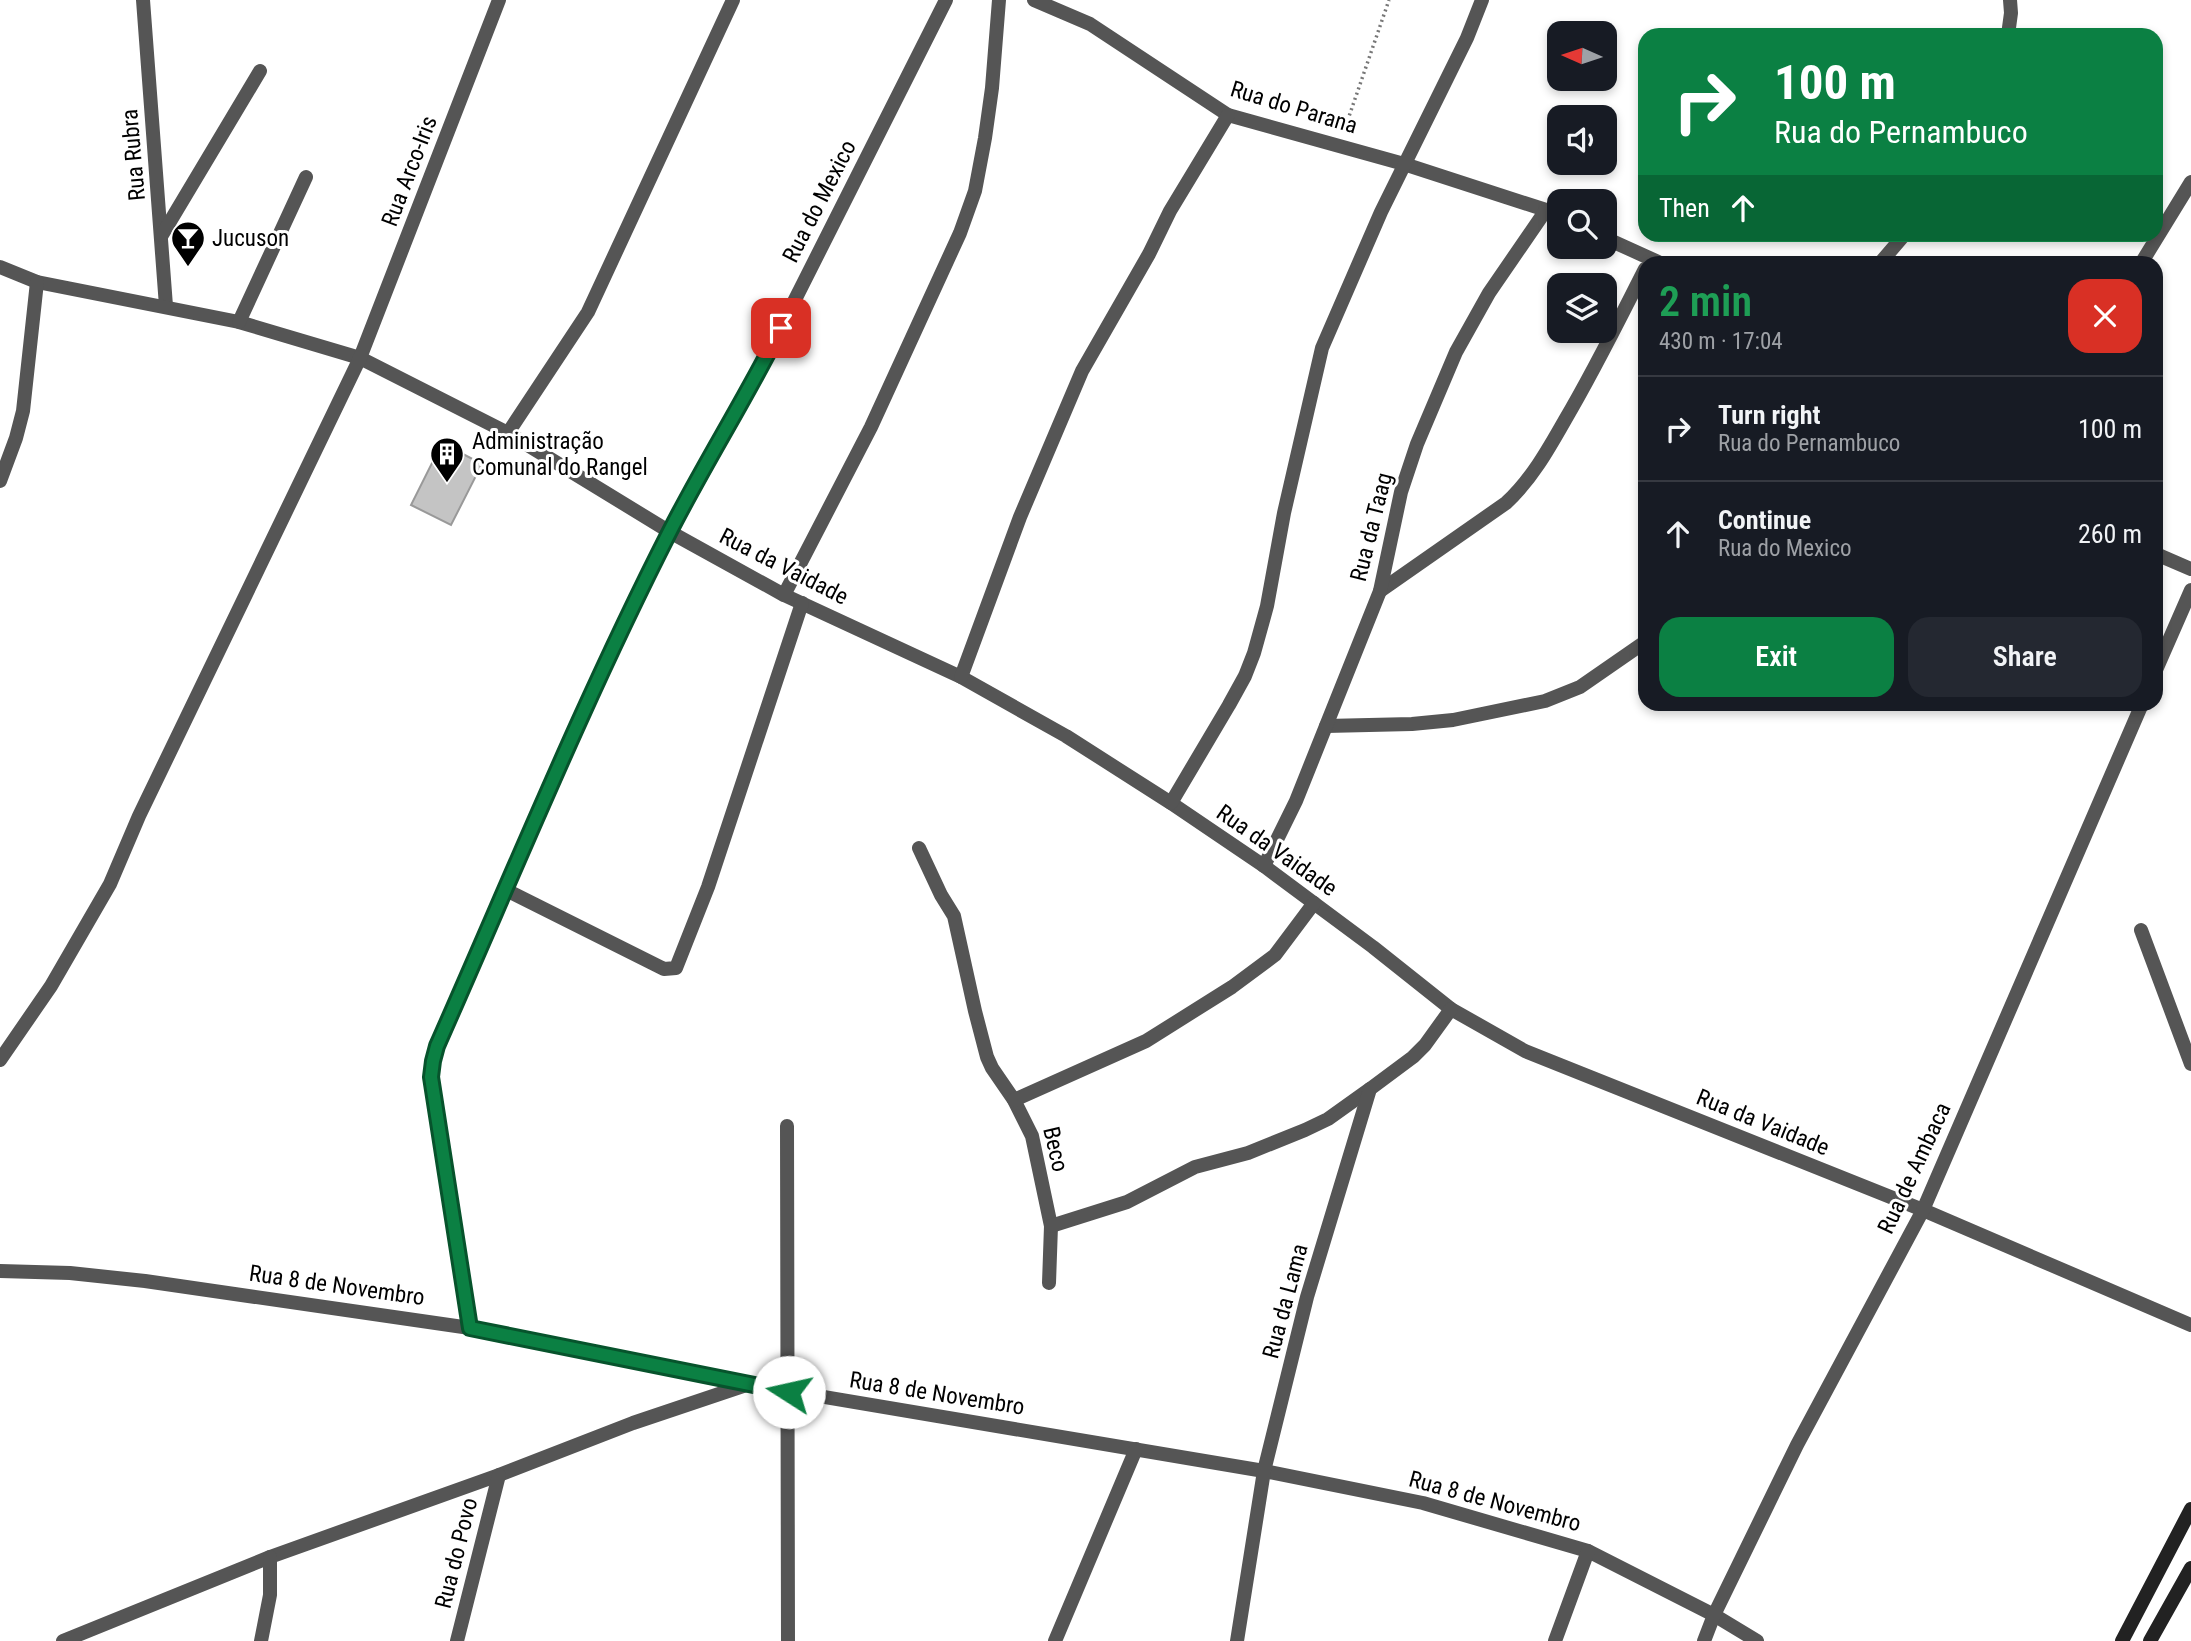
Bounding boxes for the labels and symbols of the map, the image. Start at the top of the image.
north arrow [1547,21,1617,91]
street label: Rua do Parana [1227,75,1361,140]
street label: Rua Rubra [116,108,151,202]
street label: Rua Arco-Iris [376,112,443,230]
street label: Rua do Mexico [777,136,862,267]
bar icon: Jucuson [169,219,207,268]
place label: Jucuson [212,225,289,252]
pin [751,298,811,358]
place label: Administração Comunal do Rangel [472,428,648,481]
building icon: Administração Comunal do Rangel [428,435,466,484]
street label: Rua da Taag [1345,470,1398,584]
street label: Rua da Vaidade [715,522,853,610]
street label: Rua da Vaidade [1211,799,1342,902]
street label: Rua da Vaidade [1693,1084,1833,1161]
street label: Rua de Ambaca [1872,1098,1957,1238]
street label: Beco [1037,1124,1074,1174]
street label: Rua da Lama [1257,1241,1314,1361]
street label: Rua 8 de Novembro [248,1260,426,1311]
position arrow [752,1355,826,1429]
street label: Rua 8 de Novembro [847,1366,1026,1421]
street label: Rua 8 de Novembro [1406,1466,1584,1537]
street label: Rua do Povo [430,1495,483,1611]

